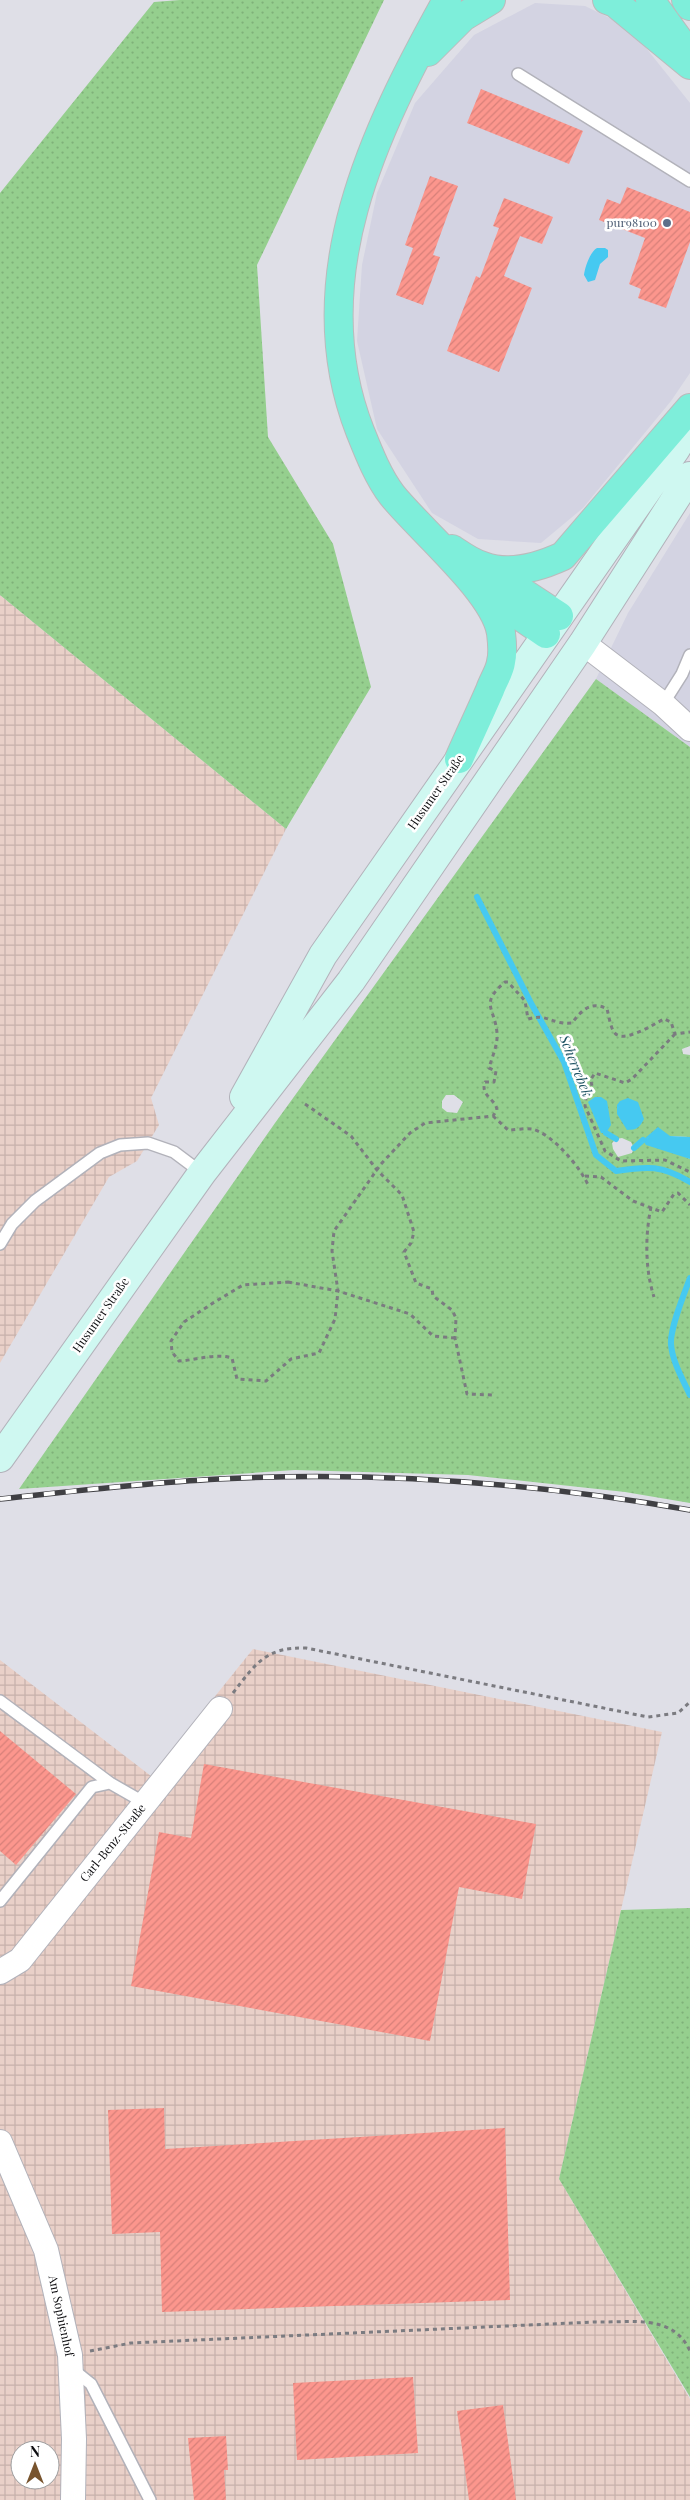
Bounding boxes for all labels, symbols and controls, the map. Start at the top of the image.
place label: pur98100 [607,214,657,230]
marker: pur98100 [661,217,673,229]
street label: Husumer Straße [403,751,467,832]
water label: Scherrebek [555,1031,597,1100]
street label: Husumer Straße [68,1274,132,1355]
street label: Carl-Benz-Straße [76,1800,149,1885]
street label: Am Sophienhof [45,2273,79,2359]
north arrow [10,2440,60,2490]
text: N [30,2442,40,2461]

